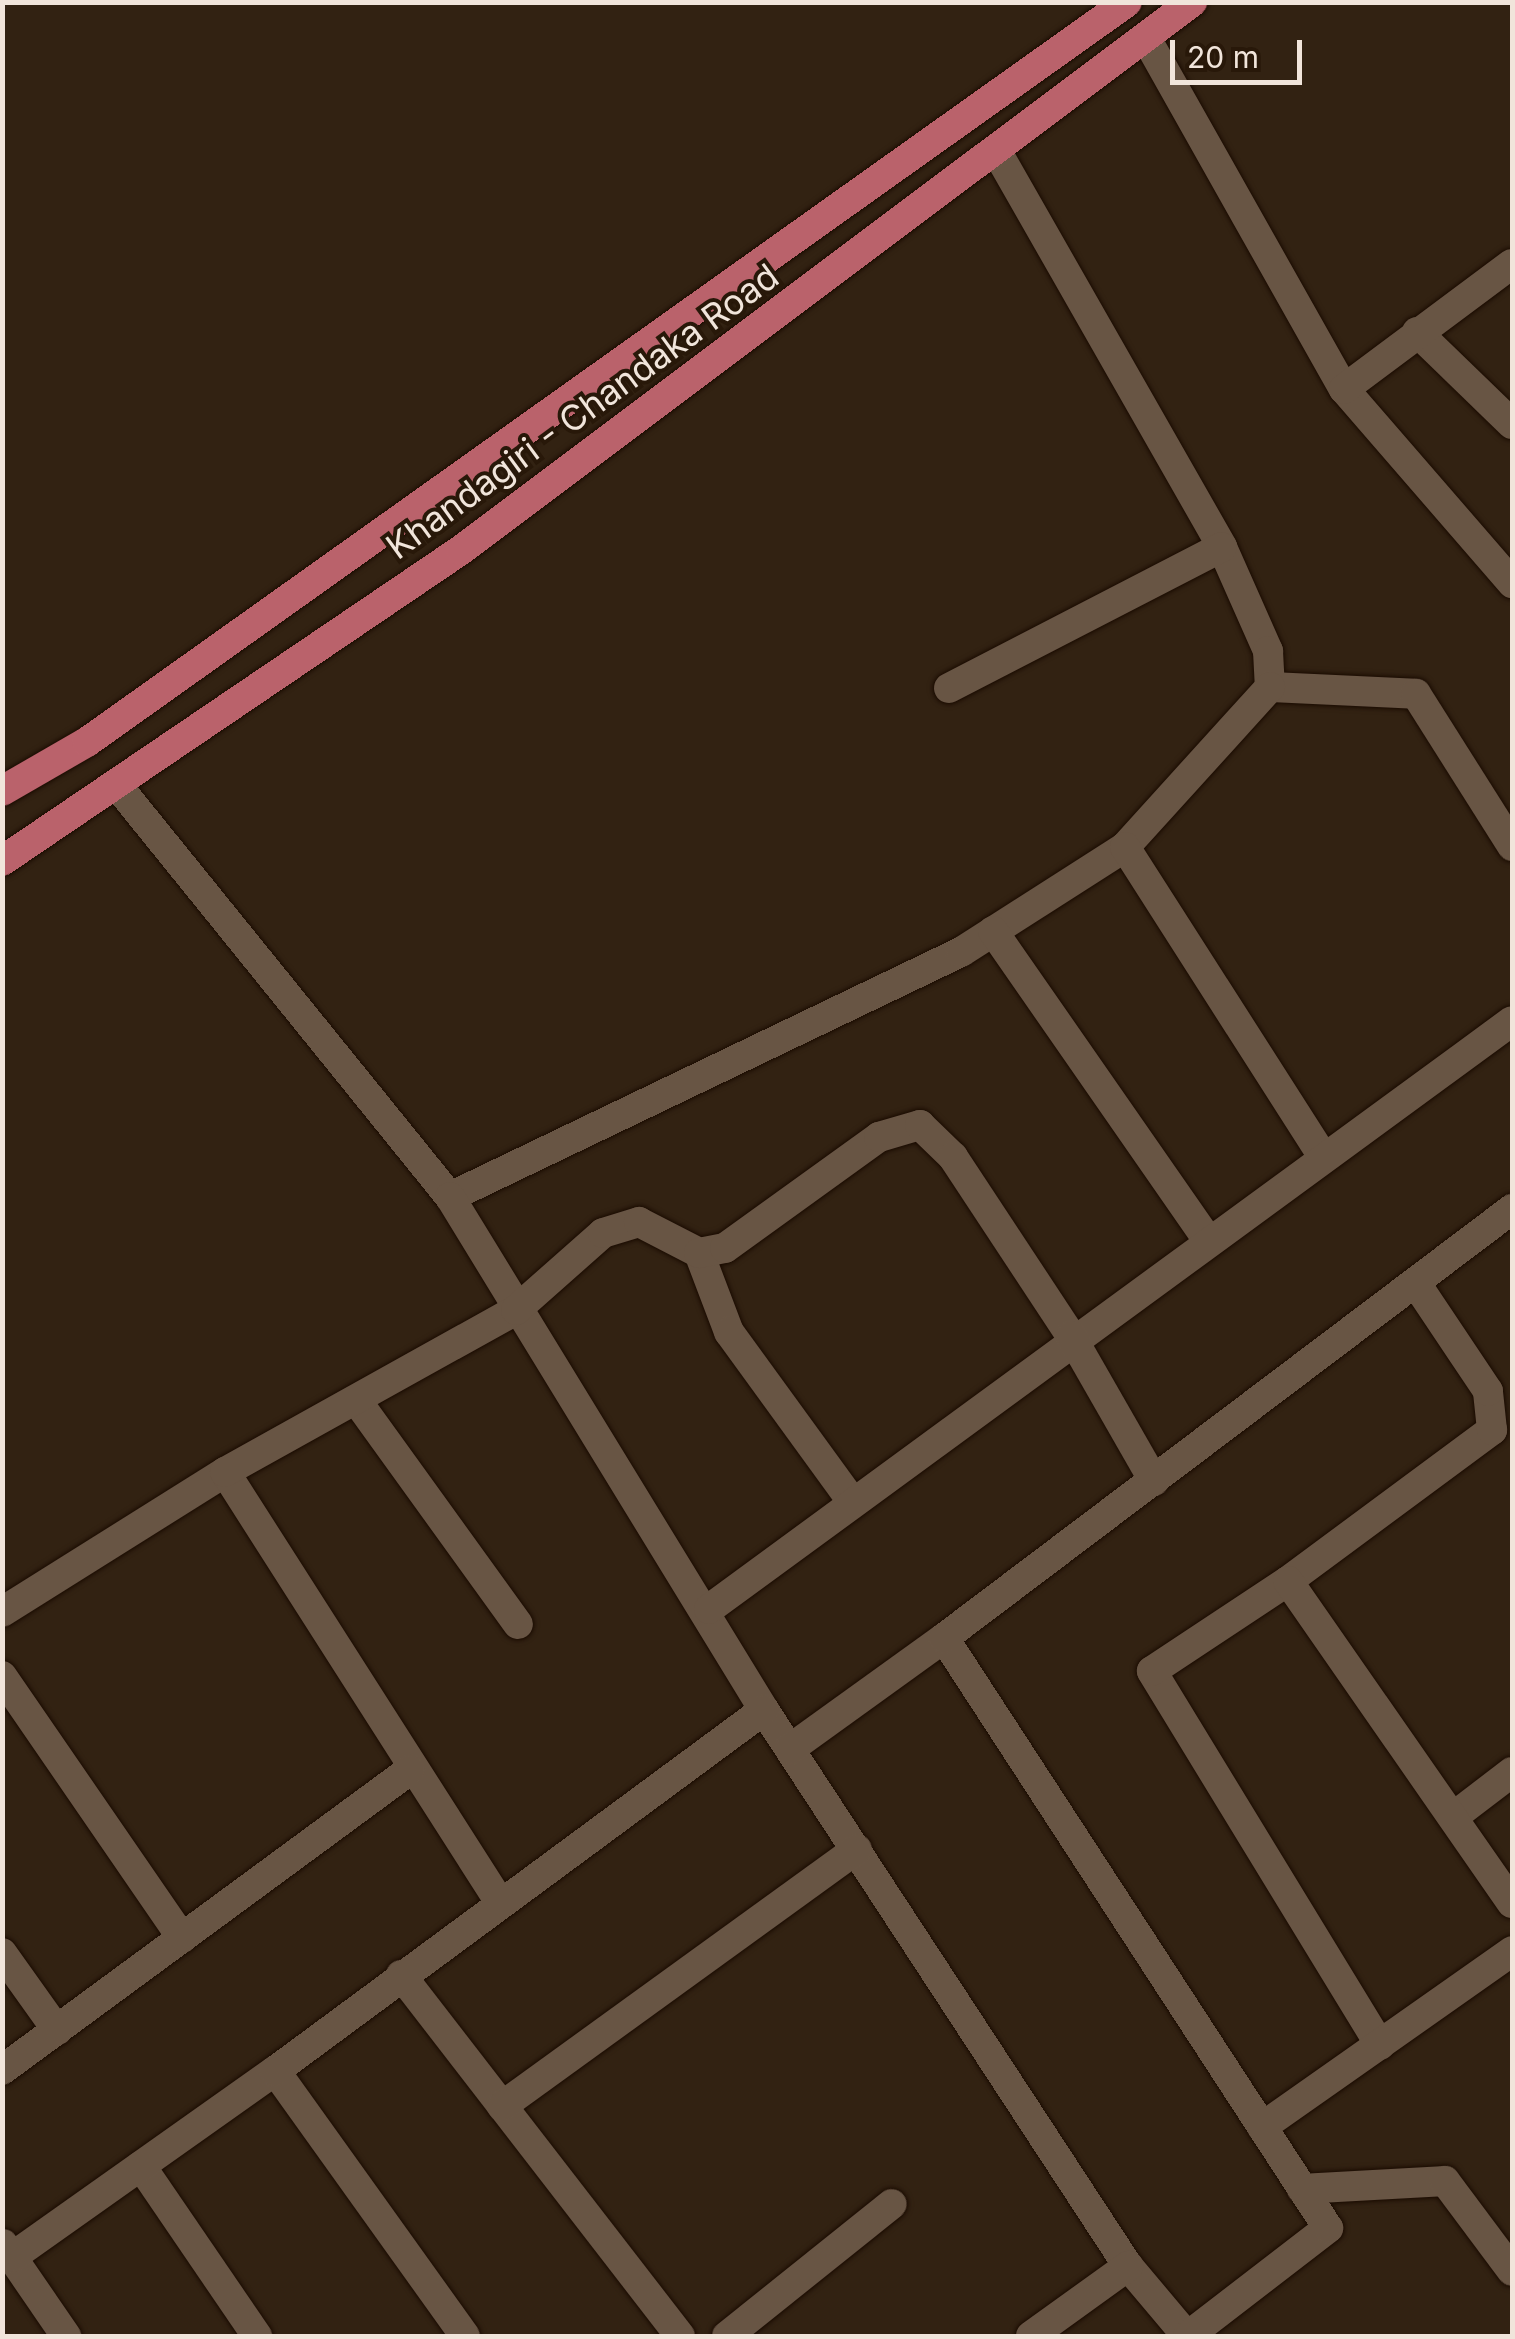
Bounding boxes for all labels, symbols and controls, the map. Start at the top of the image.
scale bar [1175,20,1308,82]
text: 20 m [1187,39,1259,75]
street label: Khandagiri - Chandaka Road [378,255,786,567]

